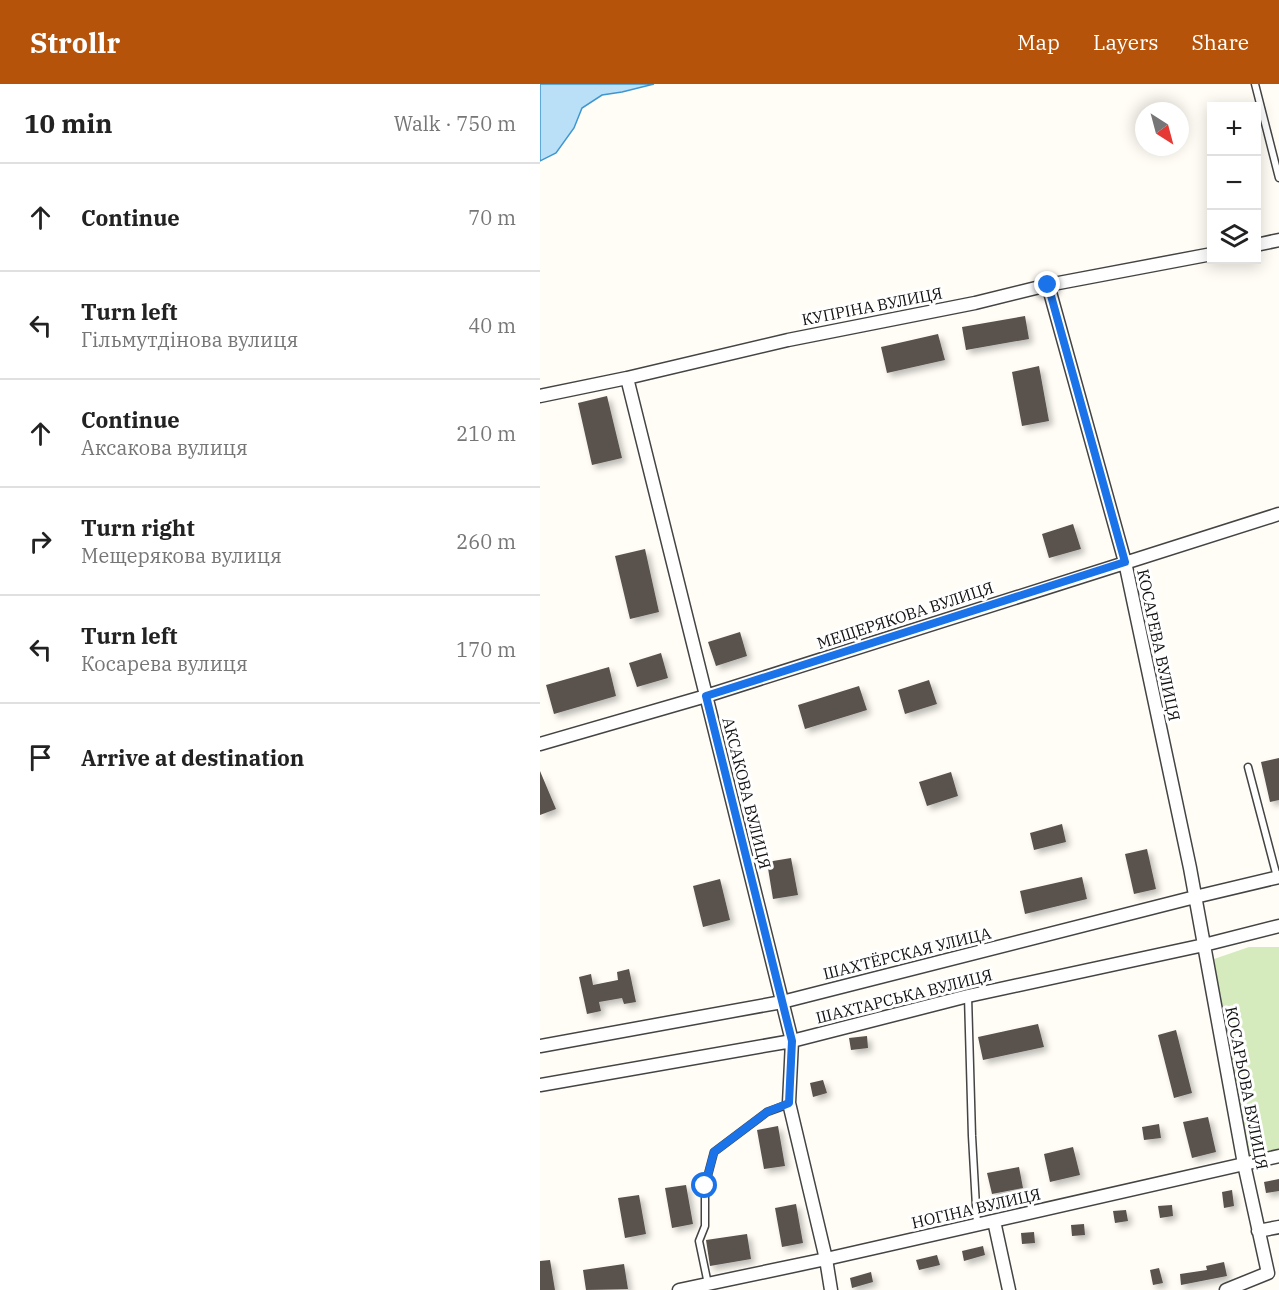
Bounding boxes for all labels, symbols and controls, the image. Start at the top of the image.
text: Strollr [30,24,120,61]
text: Map [1017,28,1060,56]
text: Layers [1093,28,1159,56]
text: Share [1192,28,1249,56]
north arrow [1135,102,1189,156]
map controls [1207,102,1261,264]
button: + [1207,102,1261,156]
text: 10 min [24,106,112,140]
text: Walk · 750 m [394,110,516,137]
button: − [1207,156,1261,210]
icon: ahead [24,201,57,234]
text: Continue [81,203,180,232]
text: 70 m [468,204,516,231]
button: layers [1207,210,1261,264]
route end [1034,271,1060,297]
street label: КУПРІНА ВУЛИЦЯ [800,283,944,329]
text: Turn left [81,297,177,326]
icon: left [24,309,57,342]
text: 40 m [468,312,516,339]
text: Гільмутдінова вулиця [81,326,298,353]
text: Continue [81,405,180,434]
icon: ahead [24,417,57,450]
text: 210 m [456,420,516,447]
text: Аксакова вулиця [81,434,248,461]
text: Turn right [81,513,195,542]
icon: right [24,525,57,558]
text: 260 m [456,528,516,555]
text: Мещерякова вулиця [81,542,282,569]
street label: КОСАРЕВА ВУЛИЦЯ [1133,567,1185,723]
street label: МЕЩЕРЯКОВА ВУЛИЦЯ [814,577,996,653]
text: Turn left [81,621,177,650]
icon: left [24,633,57,666]
text: 170 m [456,636,516,663]
text: Косарева вулиця [81,650,248,677]
street label: АКСАКОВА ВУЛИЦЯ [718,715,776,871]
icon: arrive [24,741,57,774]
text: Arrive at destination [81,743,304,772]
street label: ШАХТЁРСКАЯ УЛИЦА [821,922,993,984]
street label: ШАХТАРСЬКА ВУЛИЦЯ [814,964,994,1028]
street label: КОСАРЬОВА ВУЛИЦЯ [1221,1005,1273,1171]
route start [691,1172,717,1198]
street label: НОГІНА ВУЛИЦЯ [909,1183,1043,1233]

